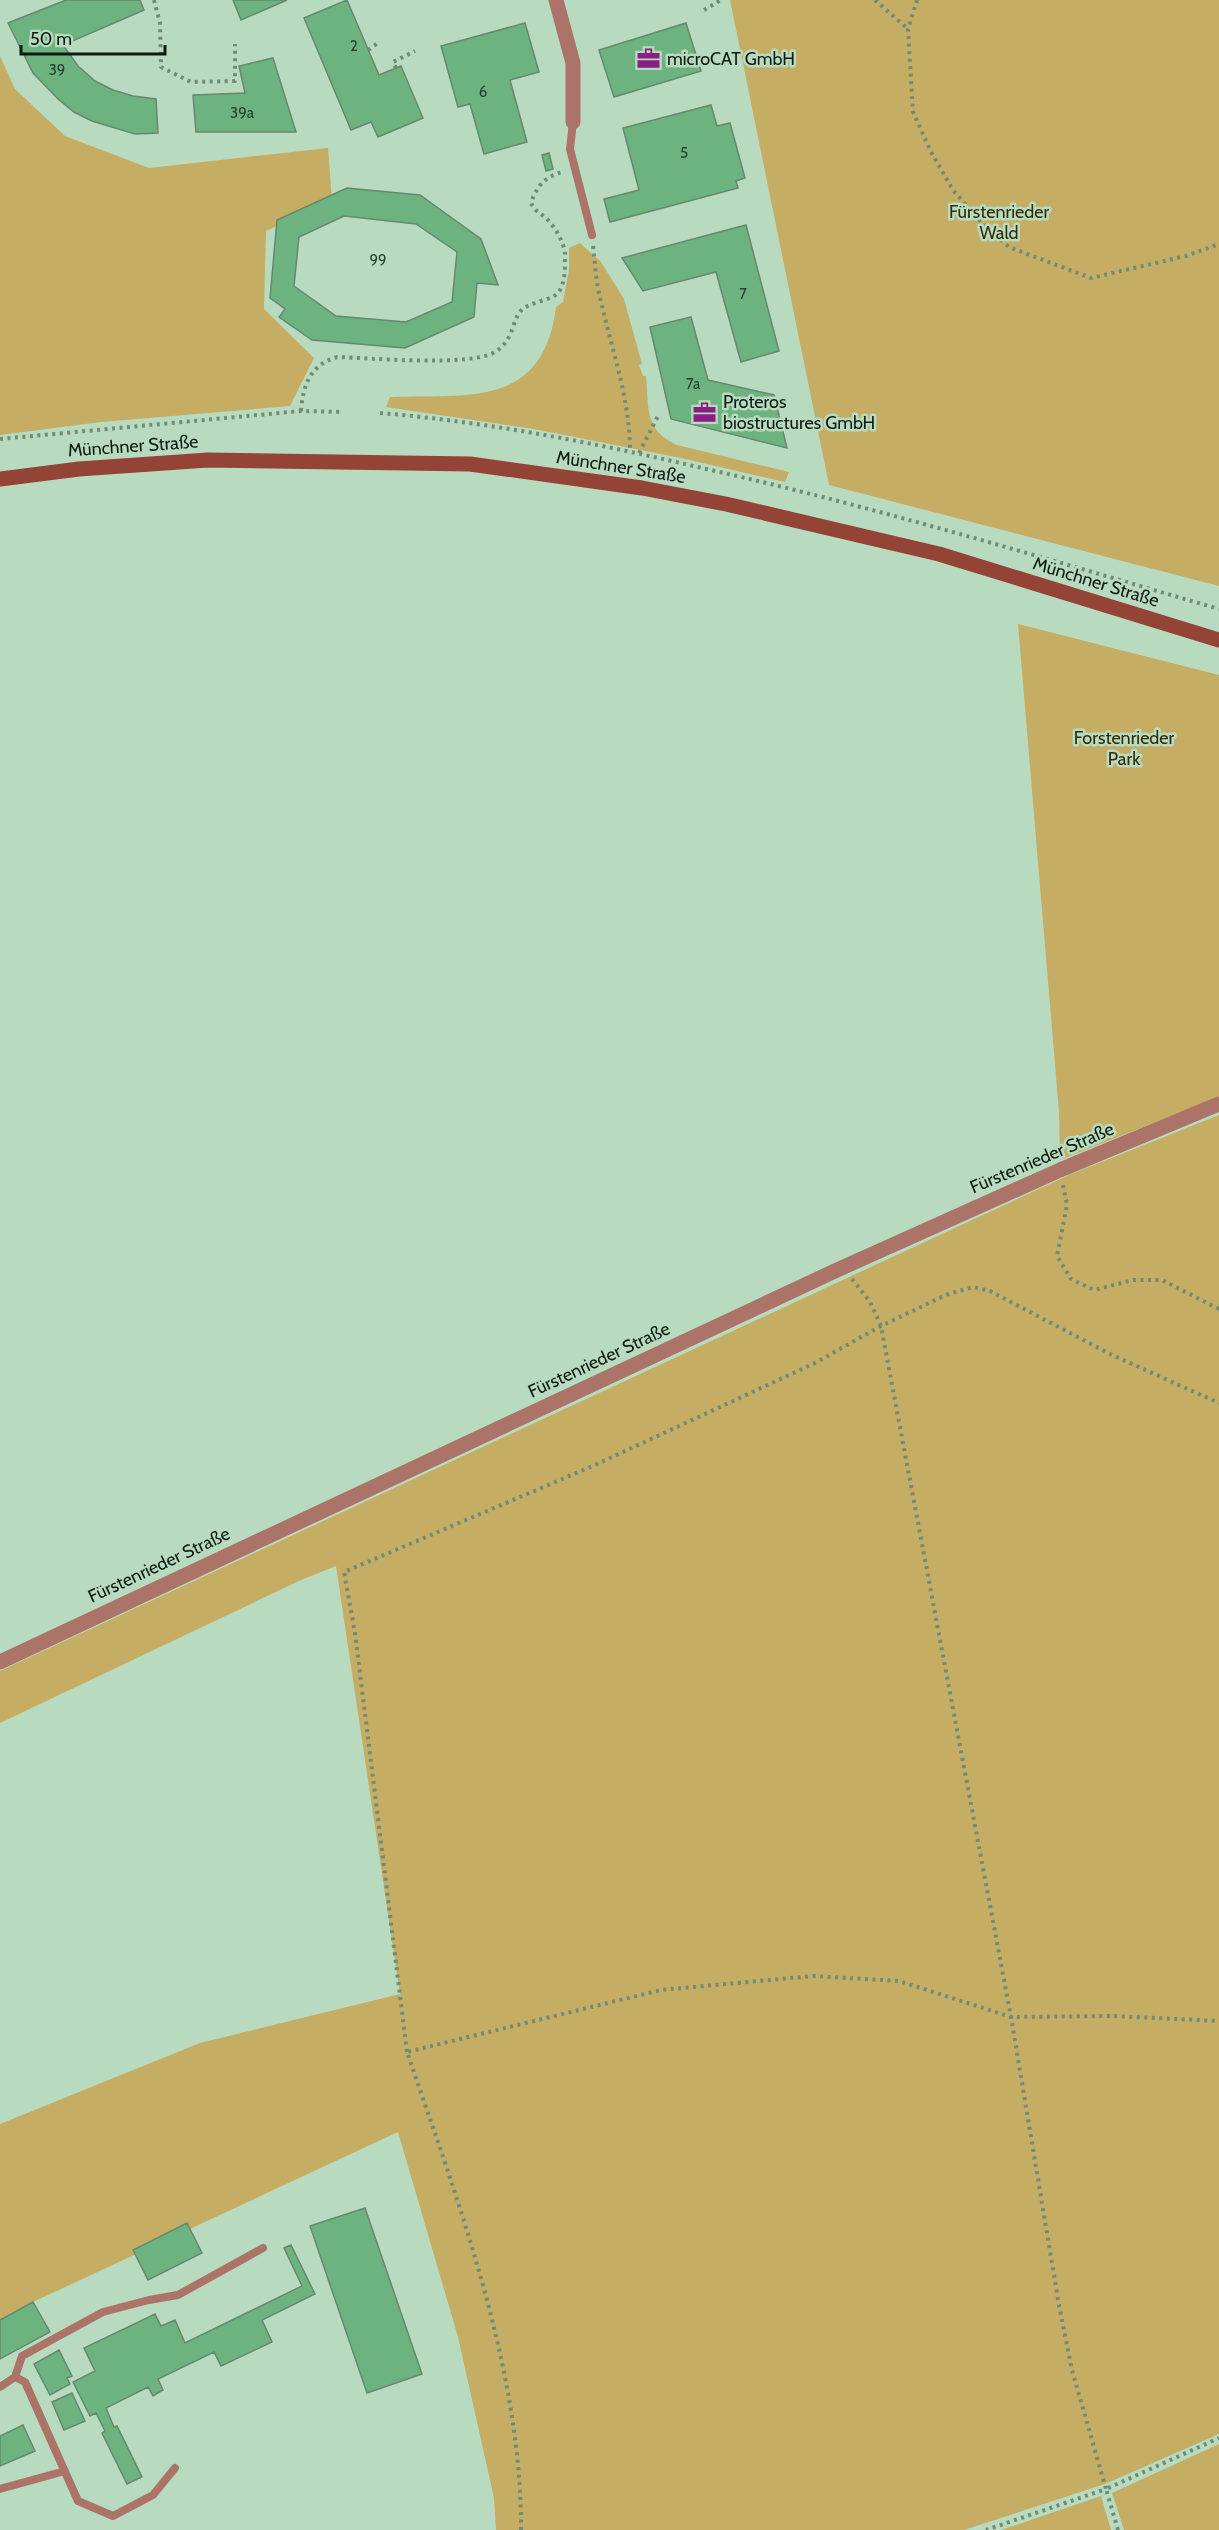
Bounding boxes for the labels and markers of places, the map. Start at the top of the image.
office icon: microCAT GmbH [636,46,662,72]
place label: microCAT GmbH [667,48,795,70]
place label: Proteros biostructures GmbH [723,391,875,434]
office icon: Proteros biostructures GmbH [692,399,718,425]

